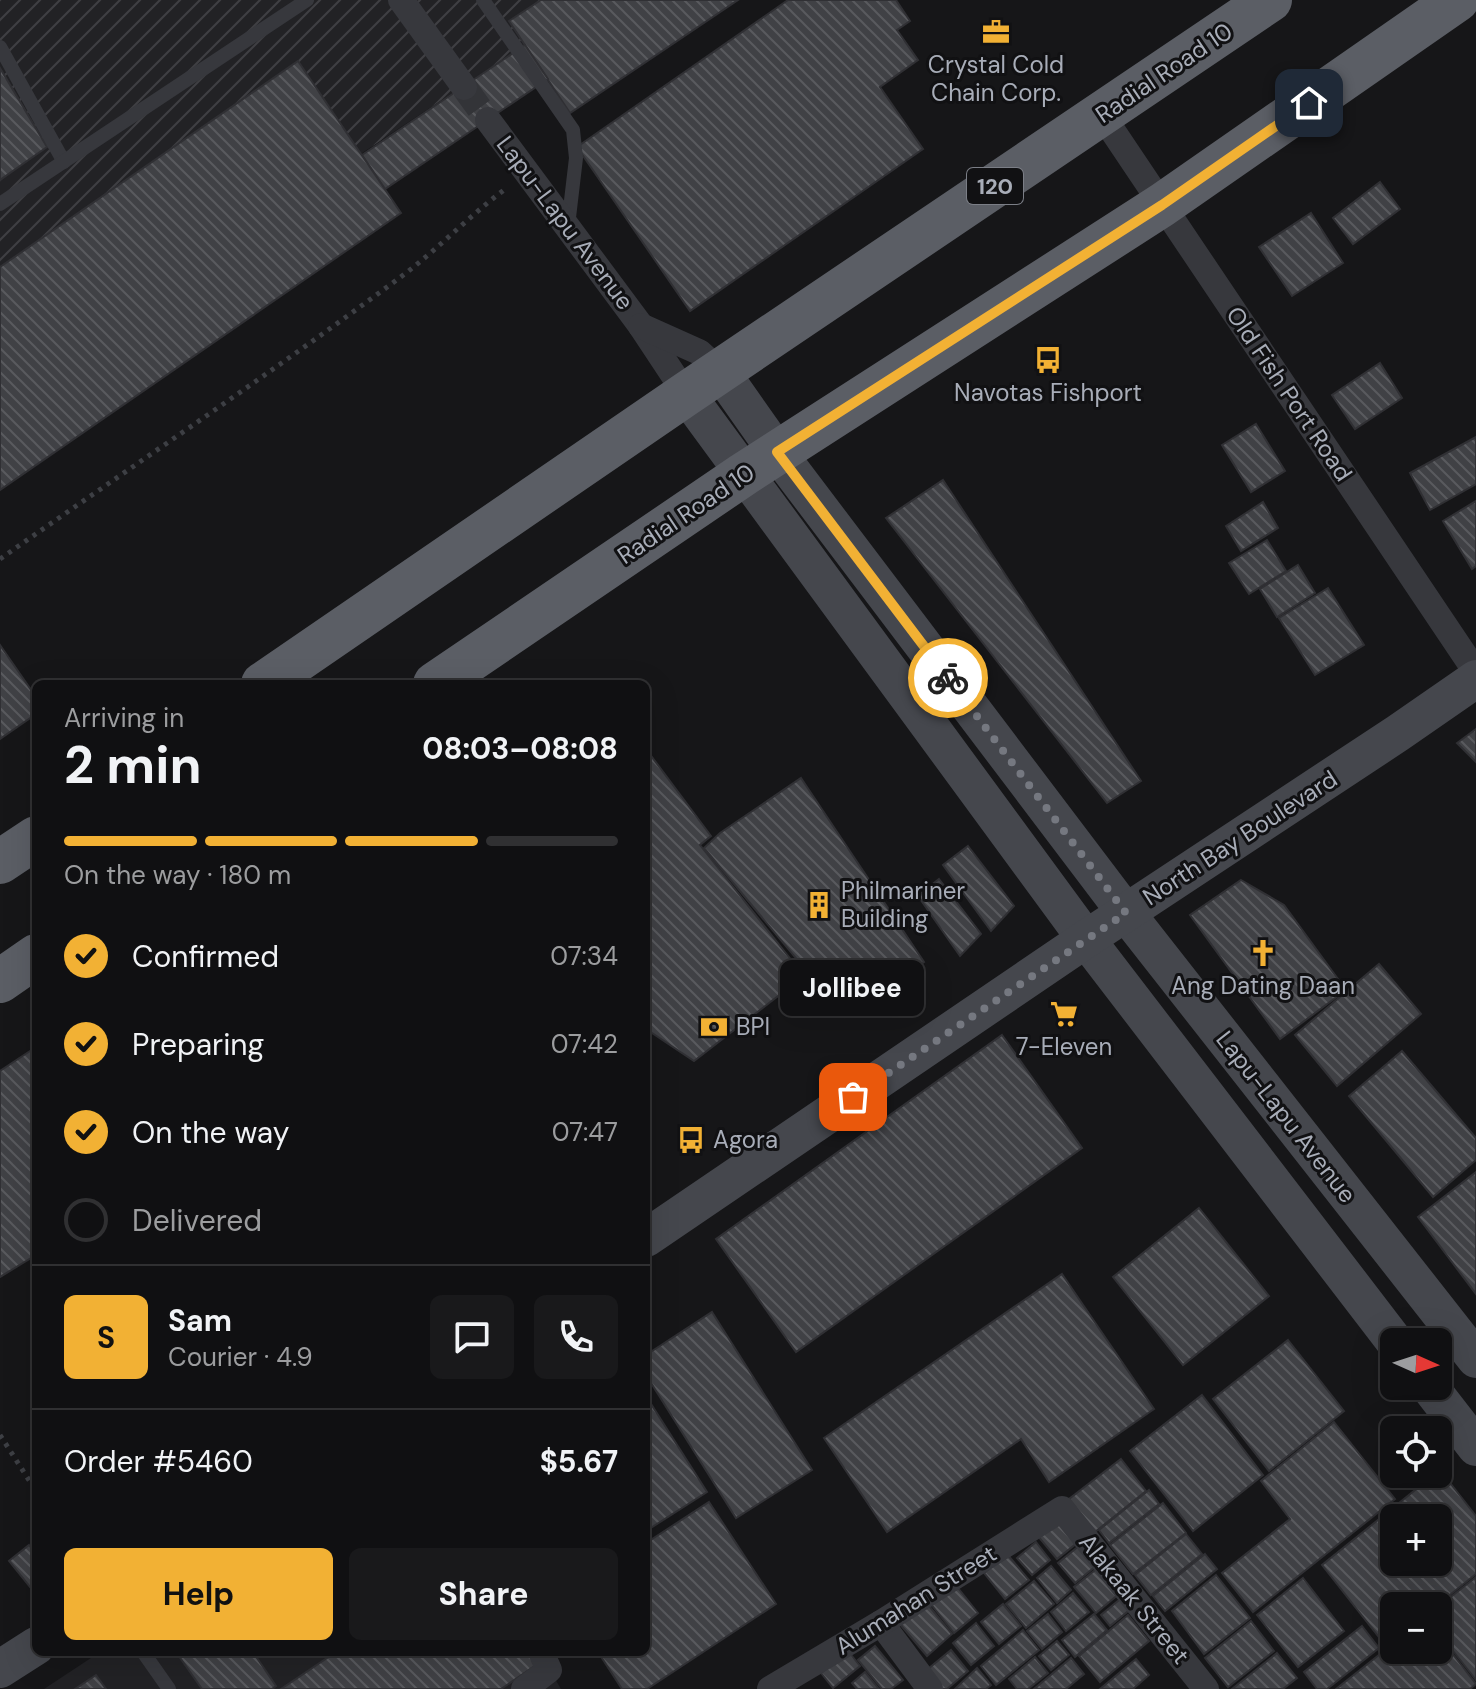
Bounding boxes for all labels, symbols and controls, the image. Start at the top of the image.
street label: Radial Road 10 [1089,15,1238,130]
office icon: Crystal Cold Chain Corp. [981,17,1011,47]
place label: Crystal Cold Chain Corp. [928,49,1064,108]
pin [1275,69,1343,137]
icon: home [1287,81,1331,125]
street label: Lapu-Lapu Avenue [490,130,641,316]
road number: 120 [967,168,1023,204]
street label: Old Fish Port Road [1219,300,1359,487]
bus stop icon: Navotas Fishport [1033,345,1063,375]
place label: Navotas Fishport [954,377,1142,408]
street label: Radial Road 10 [611,456,760,571]
courier [908,638,988,718]
icon: bike [926,656,970,700]
text: Arriving in [64,701,184,735]
text: 08:03–08:08 [422,729,618,768]
text: 2 min [64,731,202,799]
street label: North Bay Boulevard [1137,763,1343,912]
text: On the way · 180 m [64,858,291,892]
place label: Philmariner Building [841,875,965,934]
building icon: Philmariner Building [804,890,834,920]
icon: check [64,934,108,978]
text: Confirmed [132,937,279,976]
church icon: Ang Dating Daan [1248,938,1278,968]
text: 07:34 [550,939,618,973]
callout: Jollibee [781,961,925,1017]
place label: Ang Dating Daan [1171,970,1355,1001]
text: Jollibee [802,971,902,1005]
supermarket icon: 7-Eleven [1049,999,1079,1029]
place label: BPI [736,1011,770,1042]
bank icon: BPI [699,1012,729,1042]
icon: check [64,1022,108,1066]
street label: Lapu-Lapu Avenue [1210,1024,1363,1209]
text: Preparing [132,1025,264,1064]
text: 07:42 [551,1027,618,1061]
place label: 7-Eleven [1016,1031,1112,1062]
pin [819,1063,887,1131]
icon: bag [831,1075,875,1119]
icon: check [64,1110,108,1154]
text: On the way [132,1113,289,1152]
text: 07:47 [552,1115,618,1149]
place label: Agora [713,1124,778,1155]
bus stop icon: Agora [676,1125,706,1155]
text: Delivered [132,1201,262,1240]
button: chat [430,1295,514,1379]
button: phone [534,1295,618,1379]
text: Sam [168,1301,232,1340]
text: S [97,1318,115,1357]
north arrow [1380,1328,1452,1400]
map controls [1380,1328,1452,1664]
text: Courier · 4.9 [168,1340,313,1374]
button: locate [1380,1416,1452,1488]
text: Order #5460 [64,1442,253,1481]
text: $5.67 [540,1442,618,1481]
button: + [1380,1504,1452,1576]
street label: Alakaak Street [1072,1527,1196,1670]
street label: Alumahan Street [829,1538,1002,1662]
button: Help [64,1548,333,1640]
button: Share [349,1548,618,1640]
button: − [1380,1592,1452,1664]

